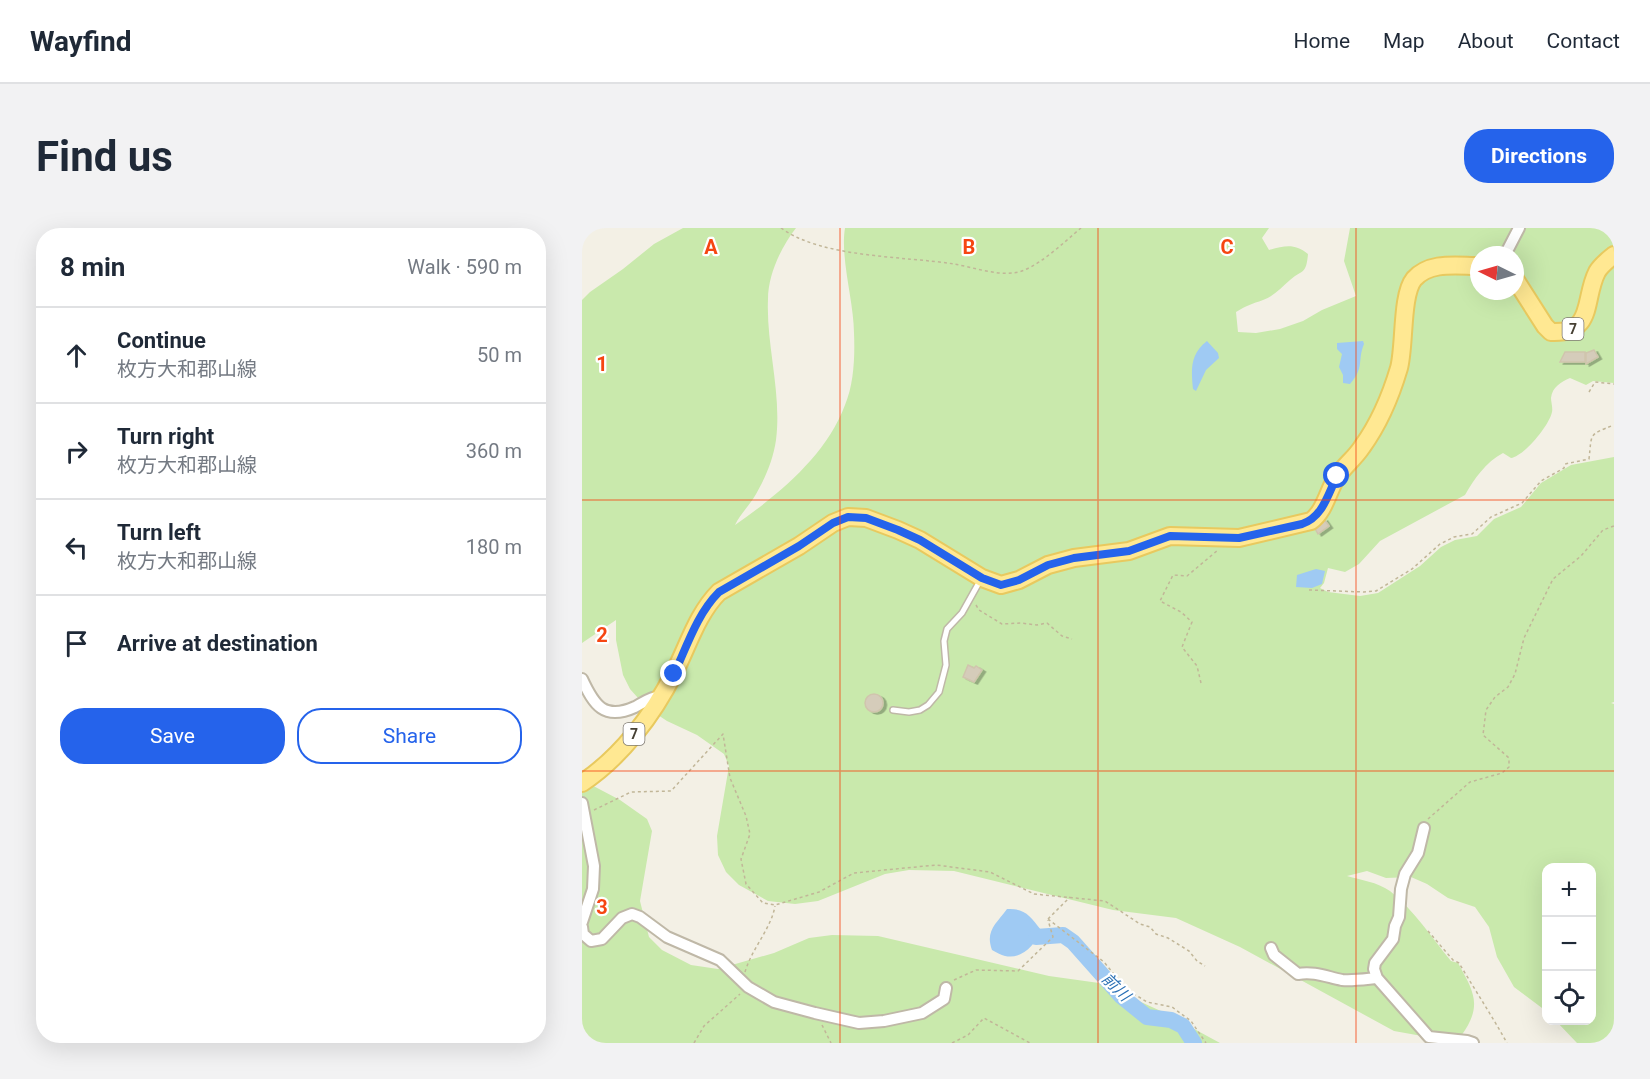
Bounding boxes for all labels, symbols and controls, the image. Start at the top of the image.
text: Wayfind [30,25,131,58]
text: Home [1294,29,1350,53]
text: Map [1383,29,1425,53]
text: About [1458,29,1514,53]
text: Contact [1547,29,1620,53]
button: Directions [1464,129,1614,183]
text: Find us [36,132,173,181]
text: A [704,235,718,259]
text: B [963,235,975,259]
text: C [1220,235,1234,259]
north arrow [1470,246,1524,300]
text: 8 min [60,252,125,282]
text: Walk · 590 m [407,255,522,279]
road number: 7 [1562,318,1584,340]
text: Continue [117,328,206,353]
icon: ahead [60,339,93,372]
text: 50 m [477,343,522,367]
text: 1 [596,352,608,376]
text: 枚方大和郡山線 [117,357,257,381]
text: Turn right [117,424,214,449]
icon: right [60,435,93,468]
text: 360 m [466,439,522,463]
text: 枚方大和郡山線 [117,453,257,477]
route start [1323,462,1349,488]
text: Turn left [117,520,201,545]
icon: left [60,531,93,564]
text: 180 m [466,535,522,559]
text: 枚方大和郡山線 [117,549,257,573]
text: 2 [596,623,608,647]
icon: arrive [60,627,93,660]
text: Arrive at destination [117,631,318,656]
route end [660,660,686,686]
button: Save [60,708,285,764]
button: Share [297,708,522,764]
road number: 7 [624,723,644,745]
map controls [1542,863,1596,1025]
button: + [1542,863,1596,917]
text: 3 [596,895,608,919]
button: − [1542,917,1596,971]
water label: 前川 [1098,969,1136,1006]
button: locate [1542,971,1596,1025]

